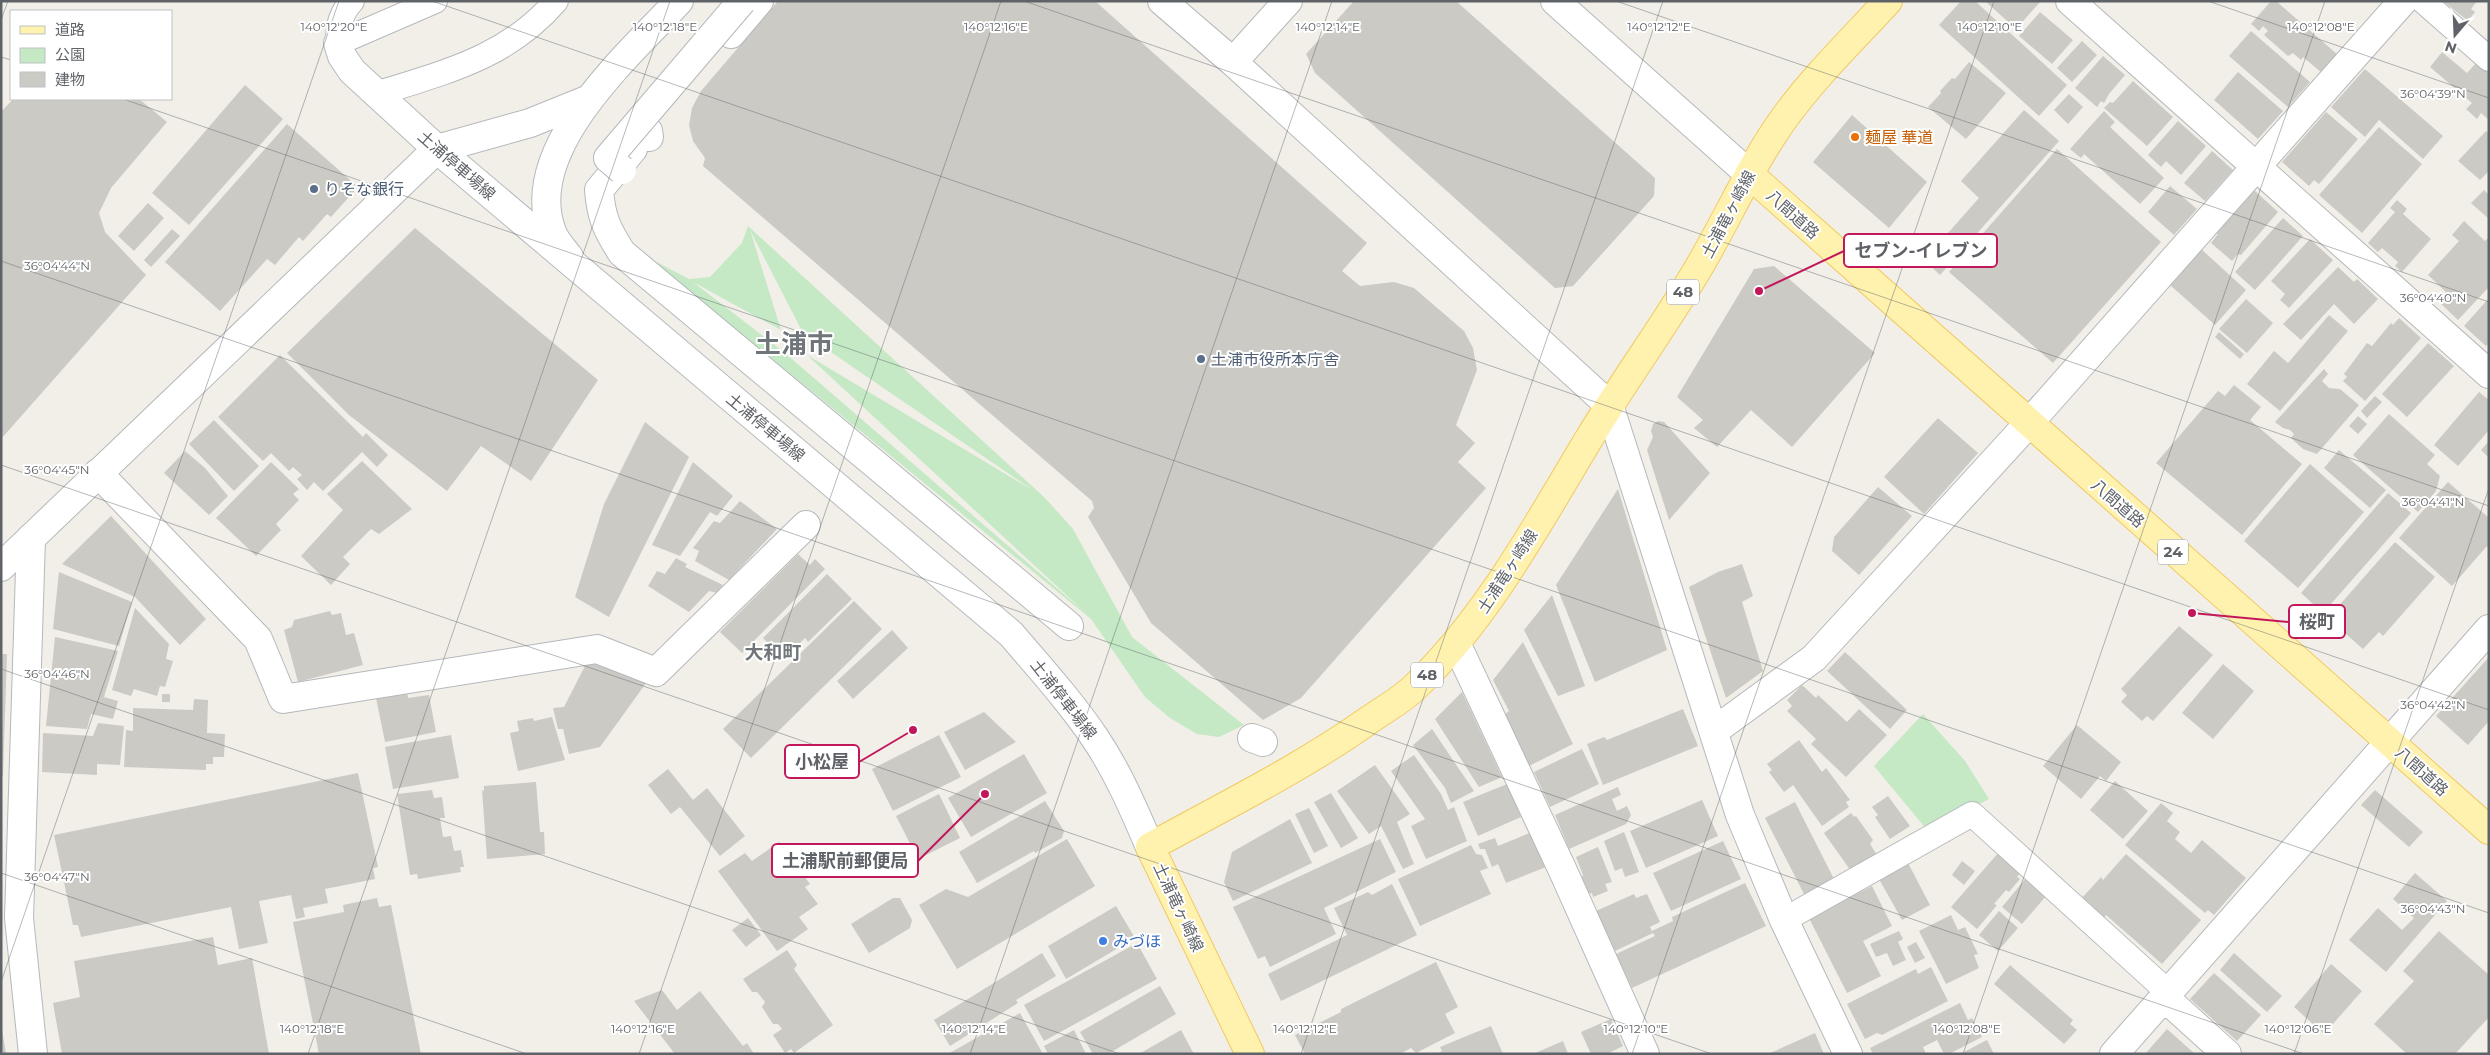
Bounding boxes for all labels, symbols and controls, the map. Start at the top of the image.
legend [10,10,172,100]
north arrow [2430,10,2480,60]
text: 140°12'20"E [301,19,367,34]
text: 140°12'18"E [633,19,697,34]
text: 140°12'16"E [964,19,1028,34]
text: 140°12'14"E [1296,19,1360,34]
text: 140°12'12"E [1627,19,1691,34]
text: 140°12'10"E [1958,19,2022,34]
text: 140°12'08"E [2287,19,2355,34]
text: 道路 [55,20,85,39]
text: N [2442,37,2459,58]
text: 公園 [55,45,85,64]
text: 建物 [55,70,85,89]
text: 36°04'39"N [2400,86,2466,101]
street label: 土浦停車場線 [414,127,499,204]
place label: 麺屋 華道 [1865,128,1933,147]
marker: 麺屋 華道 [1849,131,1861,143]
street label: 土浦竜ヶ崎線 [1698,167,1759,261]
place label: りそな銀行 [324,180,404,199]
marker: りそな銀行 [308,183,320,195]
street label: 八間道路 [1763,186,1823,243]
callout: セブン-イレブン [1844,234,1997,267]
text: セブン-イレブン [1855,240,1987,262]
text: 36°04'44"N [24,258,90,273]
road number: 48 [1667,280,1699,304]
text: 36°04'40"N [2400,290,2466,305]
district label: 土浦市 [755,328,833,360]
place label: 土浦市役所本庁舎 [1211,350,1339,369]
marker: 土浦市役所本庁舎 [1195,353,1207,365]
street label: 土浦停車場線 [723,389,809,466]
text: 36°04'45"N [24,462,90,477]
street label: 八間道路 [2087,475,2148,532]
text: 36°04'41"N [2402,494,2464,509]
street label: 土浦竜ヶ崎線 [1473,526,1542,617]
road number: 24 [2158,540,2188,564]
callout: 桜町 [2289,605,2345,638]
text: 桜町 [2299,611,2335,633]
district label: 大和町 [744,641,802,664]
street label: 土浦停車場線 [1027,656,1101,743]
road number: 48 [1411,662,1443,688]
text: 36°04'46"N [24,666,90,681]
text: 36°04'42"N [2400,697,2466,712]
street label: 八間道路 [2392,743,2452,800]
callout: 小松屋 [785,745,859,778]
text: 小松屋 [795,751,849,773]
callout: 土浦駅前郵便局 [772,844,918,877]
text: 土浦駅前郵便局 [782,850,908,872]
street label: 土浦竜ヶ崎線 [1150,860,1207,955]
text: 36°04'47"N [24,869,90,884]
text: 36°04'43"N [2401,901,2465,916]
place label: みづほ [1113,932,1161,951]
marker: みづほ [1097,935,1109,947]
text: 140°12'18"E [280,1021,344,1036]
text: 140°12'16"E [611,1021,675,1036]
text: 140°12'14"E [942,1021,1006,1036]
text: 140°12'12"E [1273,1021,1337,1036]
text: 140°12'10"E [1604,1021,1668,1036]
text: 140°12'08"E [1933,1021,2001,1036]
text: 140°12'06"E [2264,1021,2332,1036]

